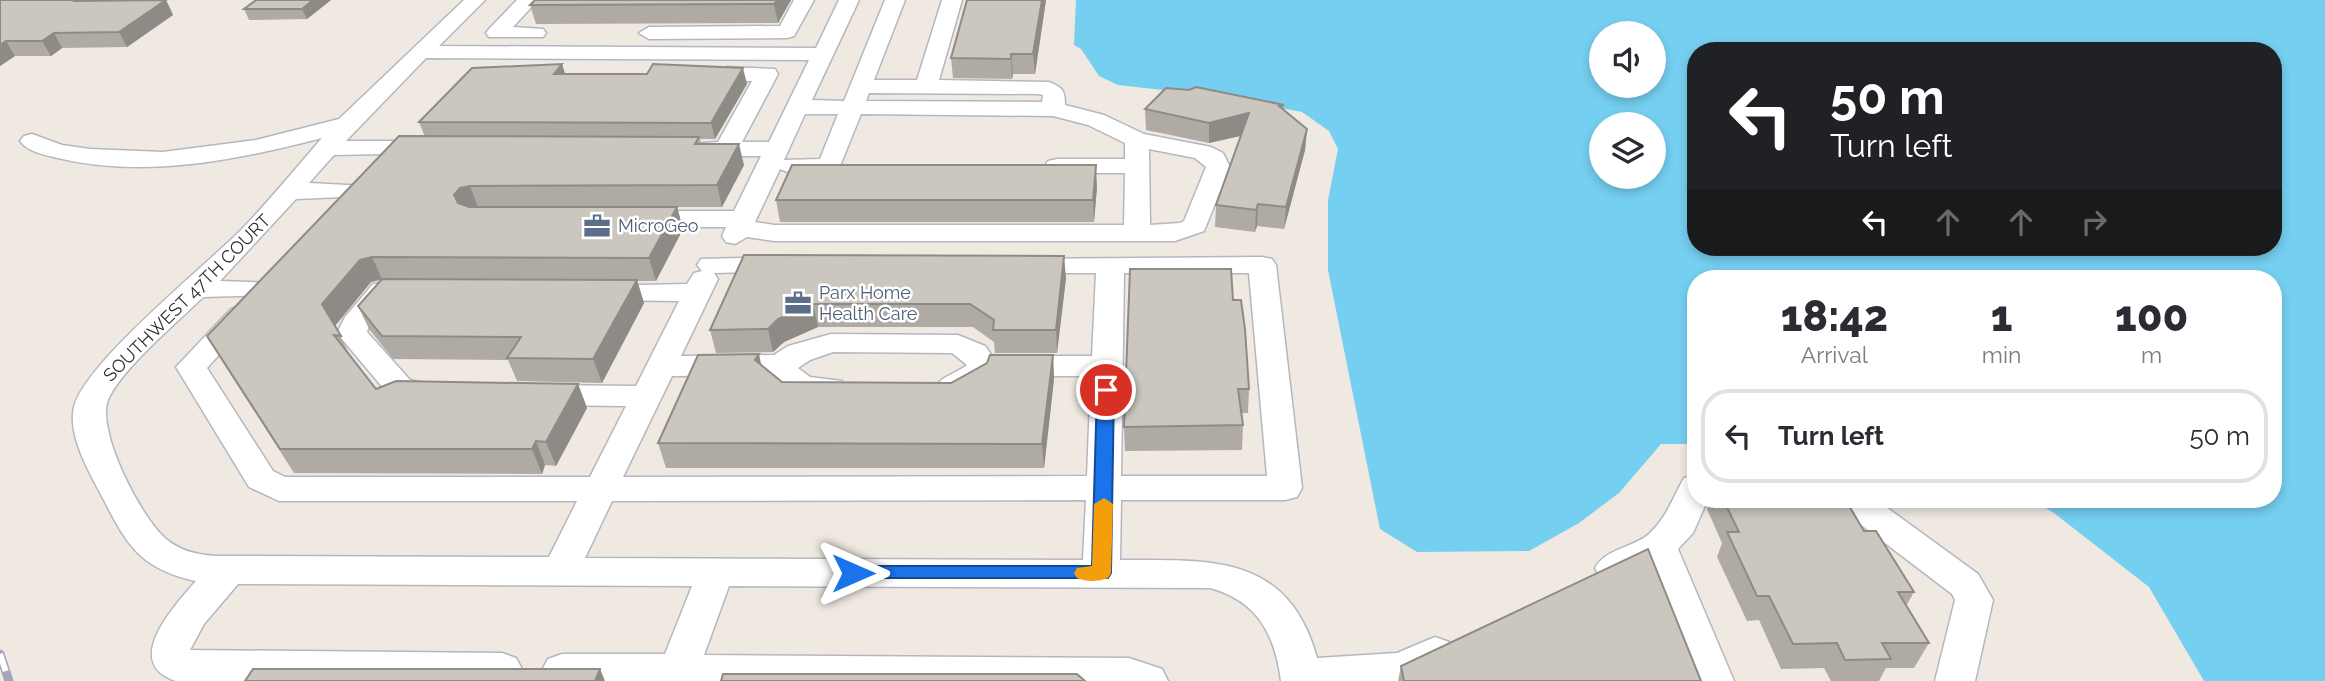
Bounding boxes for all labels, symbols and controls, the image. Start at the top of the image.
map controls [1589,21,1666,189]
button: sound [1589,21,1666,98]
text: 50 m [1830,68,1945,125]
icon: left [1715,70,1806,161]
button: layers [1589,112,1666,189]
text: Turn left [1830,127,1952,164]
icon: left [1856,203,1894,241]
icon: ahead [1929,203,1967,241]
icon: ahead [2002,203,2040,241]
icon: right [2075,203,2113,241]
street label: SOUTHWEST 47TH COURT [99,210,275,386]
office icon: MicroGeo [582,211,612,241]
place label: MicroGeo [618,215,699,236]
place label: Parx Home Health Care [819,282,918,324]
office icon: Parx Home Health Care [783,288,813,318]
text: 18:42 [1781,292,1888,341]
text: 1 [1991,292,2012,341]
text: 100 [2115,292,2188,341]
text: Arrival [1801,341,1868,368]
text: min [1982,341,2021,368]
text: m [2141,341,2162,368]
pin [1076,360,1136,420]
icon: arrive [1087,371,1125,409]
icon: left [1719,417,1757,455]
text: Turn left [1778,421,1884,451]
text: 50 m [2189,421,2250,451]
position arrow [816,536,890,610]

